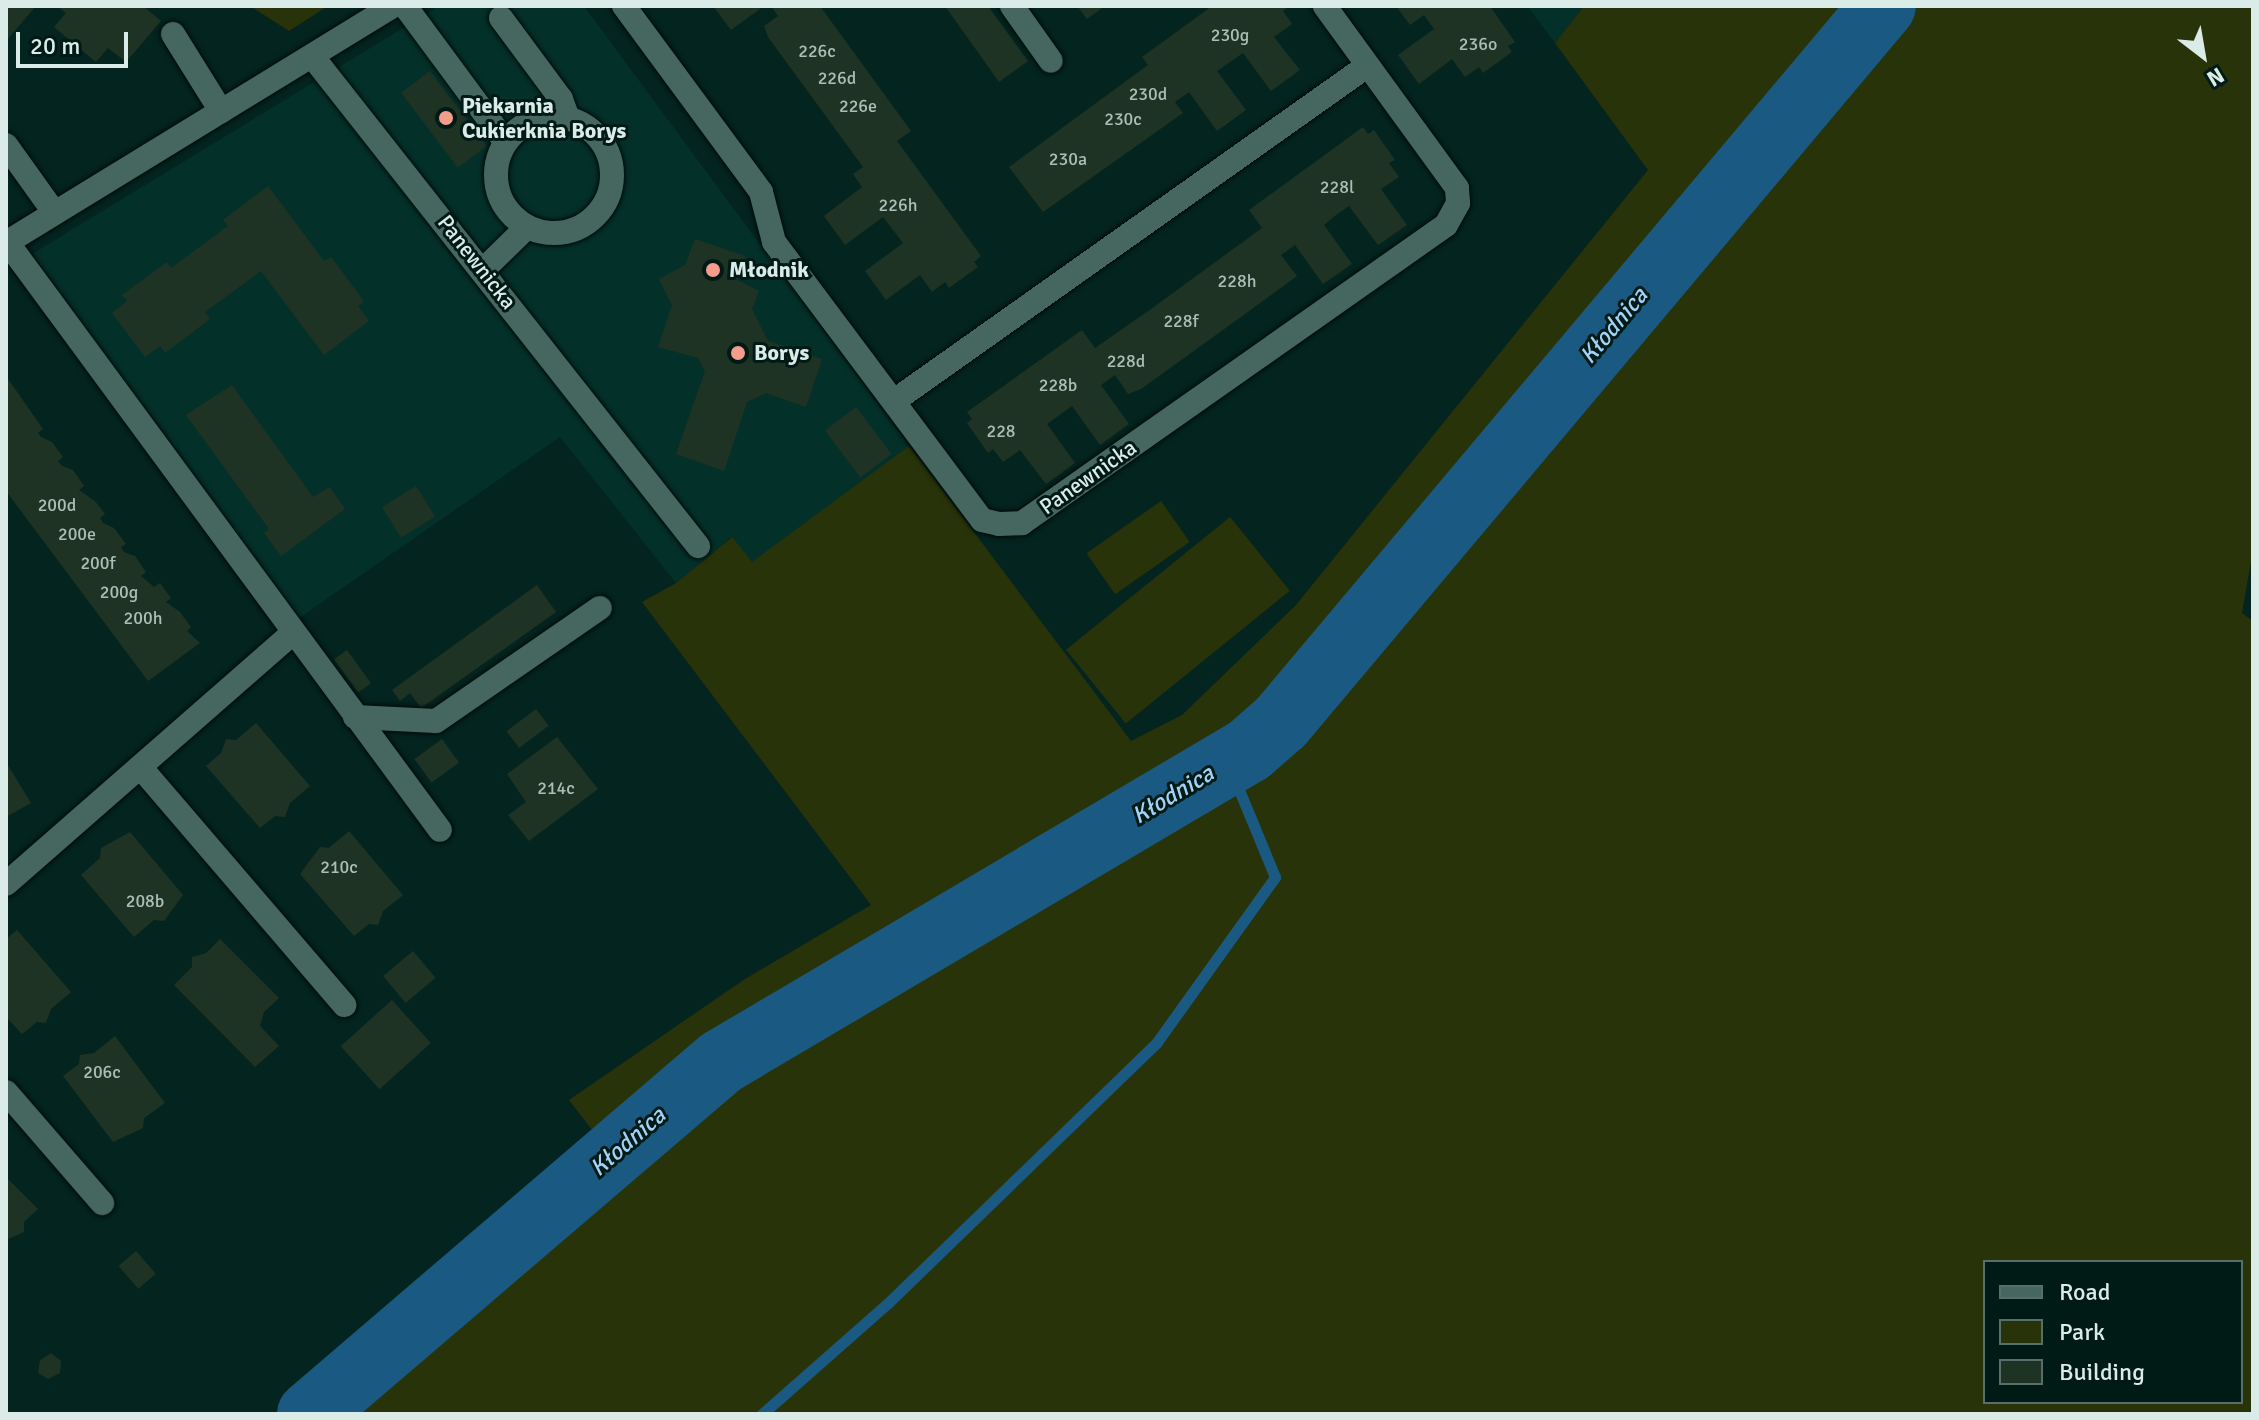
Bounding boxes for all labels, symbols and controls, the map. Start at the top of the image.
scale bar [20,16,132,66]
north arrow [2163,16,2243,96]
house number: 230g [1211,24,1249,46]
text: 20 m [30,31,80,61]
house number: 236o [1459,33,1497,55]
house number: 226c [798,40,836,62]
text: N [2202,61,2229,93]
house number: 226d [818,67,856,89]
house number: 230d [1129,83,1167,105]
place label: Piekarnia Cukierknia Borys [462,92,626,144]
house number: 226e [839,95,877,117]
house number: 230c [1104,108,1142,130]
marker: Piekarnia Cukierknia Borys [437,109,455,127]
house number: 230a [1049,148,1087,170]
house number: 228l [1320,176,1354,198]
house number: 226h [879,194,917,216]
street label: Panewnicka [432,210,522,314]
place label: Młodnik [729,257,809,283]
marker: Młodnik [704,261,722,279]
house number: 228h [1218,270,1256,292]
water label: Kłodnica [1574,282,1654,370]
house number: 228f [1163,310,1199,332]
place label: Borys [754,340,809,366]
marker: Borys [729,344,747,362]
house number: 228d [1107,350,1145,372]
house number: 228b [1039,374,1077,396]
house number: 228 [986,420,1016,442]
street label: Panewnicka [1034,434,1142,520]
house number: 200d [38,494,76,516]
house number: 200e [58,523,96,545]
house number: 200f [80,552,116,574]
house number: 200g [100,581,138,603]
house number: 200h [124,607,162,629]
water label: Kłodnica [1127,759,1219,831]
house number: 214c [537,777,575,799]
house number: 210c [320,856,358,878]
house number: 208b [126,890,164,912]
house number: 206c [83,1061,121,1083]
water label: Kłodnica [584,1101,672,1183]
legend [1983,1260,2243,1404]
text: Road [2059,1277,2110,1307]
text: Park [2059,1317,2105,1347]
text: Building [2059,1357,2145,1387]

